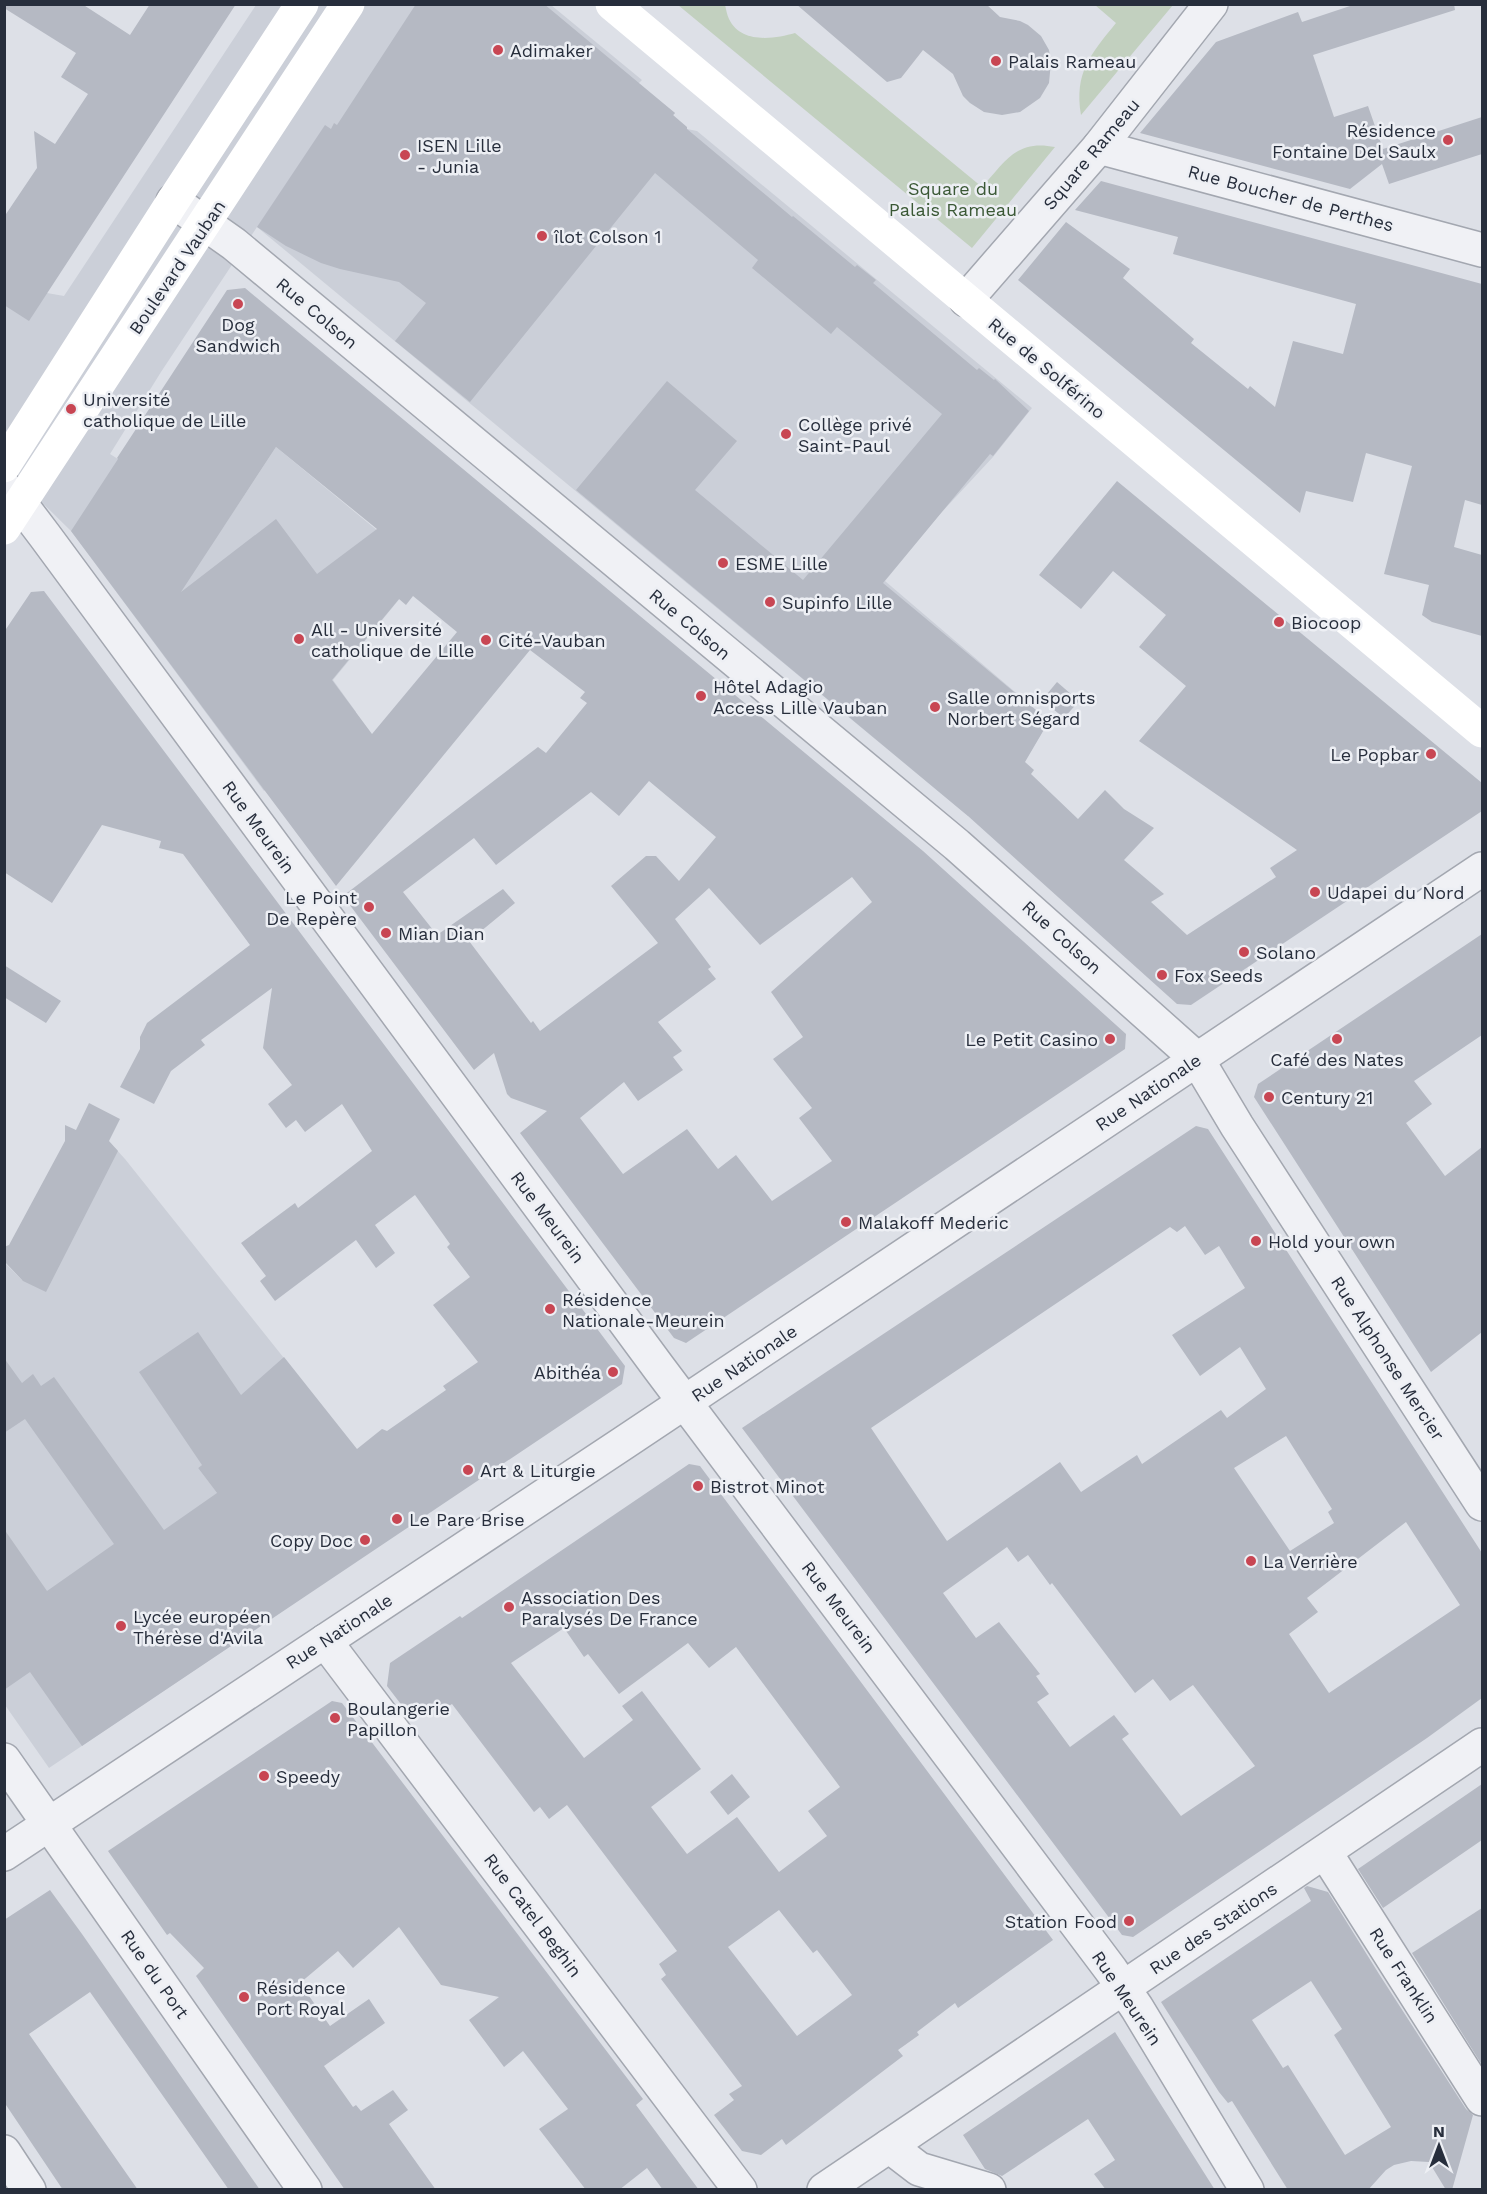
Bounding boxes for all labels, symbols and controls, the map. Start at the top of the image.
place label: Adimaker [510,40,593,61]
marker: Adimaker [491,43,505,57]
place label: Palais Rameau [1008,51,1136,72]
marker: Palais Rameau [989,54,1003,68]
street label: Square Rameau [1038,94,1144,214]
place label: Résidence Fontaine Del Saulx [1272,120,1436,162]
marker: Résidence Fontaine Del Saulx [1441,133,1455,147]
place label: ISEN Lille - Junia [417,135,502,177]
marker: ISEN Lille - Junia [398,148,412,162]
street label: Rue Boucher de Perthes [1186,160,1396,236]
park label: Square du Palais Rameau [889,178,1017,220]
street label: Boulevard Vauban [124,196,230,338]
place label: îlot Colson 1 [553,226,662,247]
marker: îlot Colson 1 [535,229,549,243]
street label: Rue Colson [272,273,362,353]
marker: Dog Sandwich [231,297,245,311]
street label: Rue de Solférino [984,313,1110,423]
place label: Dog Sandwich [195,314,281,356]
place label: Université catholique de Lille [83,389,246,431]
marker: Université catholique de Lille [64,402,78,416]
place label: Collège privé Saint-Paul [798,414,912,456]
marker: Collège privé Saint-Paul [779,427,793,441]
place label: ESME Lille [735,553,828,574]
marker: ESME Lille [716,556,730,570]
street label: Rue Colson [645,584,735,664]
place label: Supinfo Lille [782,592,892,613]
marker: Supinfo Lille [763,595,777,609]
place label: Biocoop [1291,612,1361,633]
marker: Biocoop [1272,615,1286,629]
place label: All - Université catholique de Lille [311,619,474,661]
place label: Cité-Vauban [498,630,606,651]
marker: All - Université catholique de Lille [292,632,306,646]
marker: Cité-Vauban [479,633,493,647]
place label: Hôtel Adagio Access Lille Vauban [713,676,887,718]
place label: Salle omnisports Norbert Ségard [947,687,1095,729]
marker: Hôtel Adagio Access Lille Vauban [694,689,708,703]
marker: Salle omnisports Norbert Ségard [928,700,942,714]
place label: Le Popbar [1330,744,1419,765]
marker: Le Popbar [1424,747,1438,761]
street label: Rue Meurein [218,777,300,877]
place label: Udapei du Nord [1327,882,1464,903]
marker: Udapei du Nord [1308,885,1322,899]
place label: Le Point De Repère [266,887,357,929]
street label: Rue Colson [1018,896,1106,978]
marker: Le Point De Repère [362,900,376,914]
place label: Mian Dian [398,923,485,944]
marker: Mian Dian [379,926,393,940]
place label: Solano [1256,942,1316,963]
marker: Solano [1237,945,1251,959]
place label: Fox Seeds [1174,965,1263,986]
marker: Fox Seeds [1155,968,1169,982]
place label: Le Petit Casino [965,1029,1098,1050]
marker: Le Petit Casino [1103,1032,1117,1046]
marker: Café des Nates [1330,1032,1344,1046]
street label: Rue Nationale [1091,1049,1205,1135]
place label: Café des Nates [1270,1049,1404,1070]
place label: Century 21 [1281,1087,1373,1108]
marker: Century 21 [1262,1090,1276,1104]
street label: Rue Meurein [507,1167,589,1267]
place label: Malakoff Mederic [858,1212,1009,1233]
marker: Malakoff Mederic [839,1215,853,1229]
place label: Hold your own [1268,1231,1395,1252]
marker: Hold your own [1249,1234,1263,1248]
street label: Rue Alphonse Mercier [1327,1272,1449,1444]
place label: Résidence Nationale-Meurein [562,1289,725,1331]
marker: Résidence Nationale-Meurein [543,1302,557,1316]
street label: Rue Nationale [687,1320,801,1406]
place label: Abithéa [534,1362,601,1383]
marker: Abithéa [606,1365,620,1379]
place label: Art & Liturgie [480,1460,596,1481]
marker: Art & Liturgie [461,1463,475,1477]
place label: Bistrot Minot [710,1476,825,1497]
marker: Bistrot Minot [691,1479,705,1493]
place label: Le Pare Brise [409,1509,525,1530]
marker: Le Pare Brise [390,1512,404,1526]
place label: Copy Doc [270,1530,353,1551]
marker: Copy Doc [358,1533,372,1547]
place label: La Verrière [1263,1551,1358,1572]
marker: La Verrière [1244,1554,1258,1568]
street label: Rue Meurein [798,1557,880,1657]
place label: Association Des Paralysés De France [521,1587,698,1629]
street label: Rue Nationale [282,1589,396,1673]
marker: Association Des Paralysés De France [502,1600,516,1614]
place label: Lycée européen Thérèse d'Avila [133,1606,271,1648]
marker: Lycée européen Thérèse d'Avila [114,1619,128,1633]
place label: Boulangerie Papillon [347,1698,450,1740]
marker: Boulangerie Papillon [328,1711,342,1725]
place label: Speedy [276,1766,341,1787]
marker: Speedy [257,1769,271,1783]
street label: Rue Catel Beghin [480,1849,586,1981]
street label: Rue des Stations [1145,1878,1281,1978]
place label: Station Food [1005,1911,1117,1932]
marker: Station Food [1122,1914,1136,1928]
street label: Rue Franklin [1365,1923,1443,2027]
street label: Rue du Port [117,1925,194,2023]
street label: Rue Meurein [1088,1947,1166,2049]
place label: Résidence Port Royal [256,1977,346,2019]
marker: Résidence Port Royal [237,1990,251,2004]
north arrow [1409,2116,1469,2176]
text: N [1433,2122,1445,2141]

